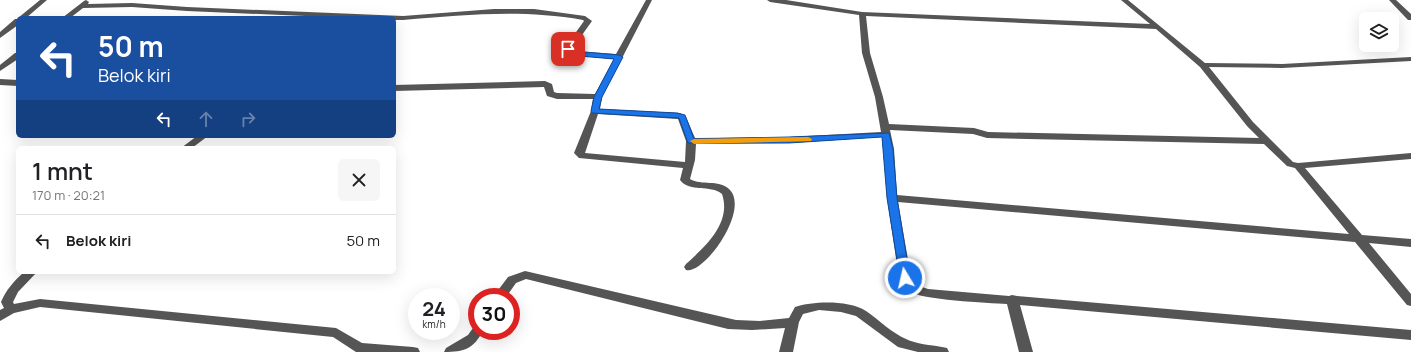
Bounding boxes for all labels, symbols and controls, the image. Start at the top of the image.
map controls [1359,12,1399,52]
button: layers [1359,12,1399,52]
text: 50 m [98,27,164,65]
icon: left [32,32,84,84]
pin [551,32,585,66]
icon: arrive [557,38,579,60]
text: Belok kiri [98,63,171,87]
icon: left [153,108,175,130]
icon: ahead [195,108,217,130]
icon: right [237,108,259,130]
text: 1 mnt [32,154,93,187]
button: close [338,159,380,201]
text: 170 m · 20:21 [32,186,105,204]
icon: left [32,230,54,252]
text: Belok kiri [66,230,132,251]
text: 50 m [346,230,380,251]
position arrow [884,257,926,299]
speed limit sign: 30 [468,288,520,340]
text: 24 [422,295,446,322]
text: km/h [422,317,446,331]

